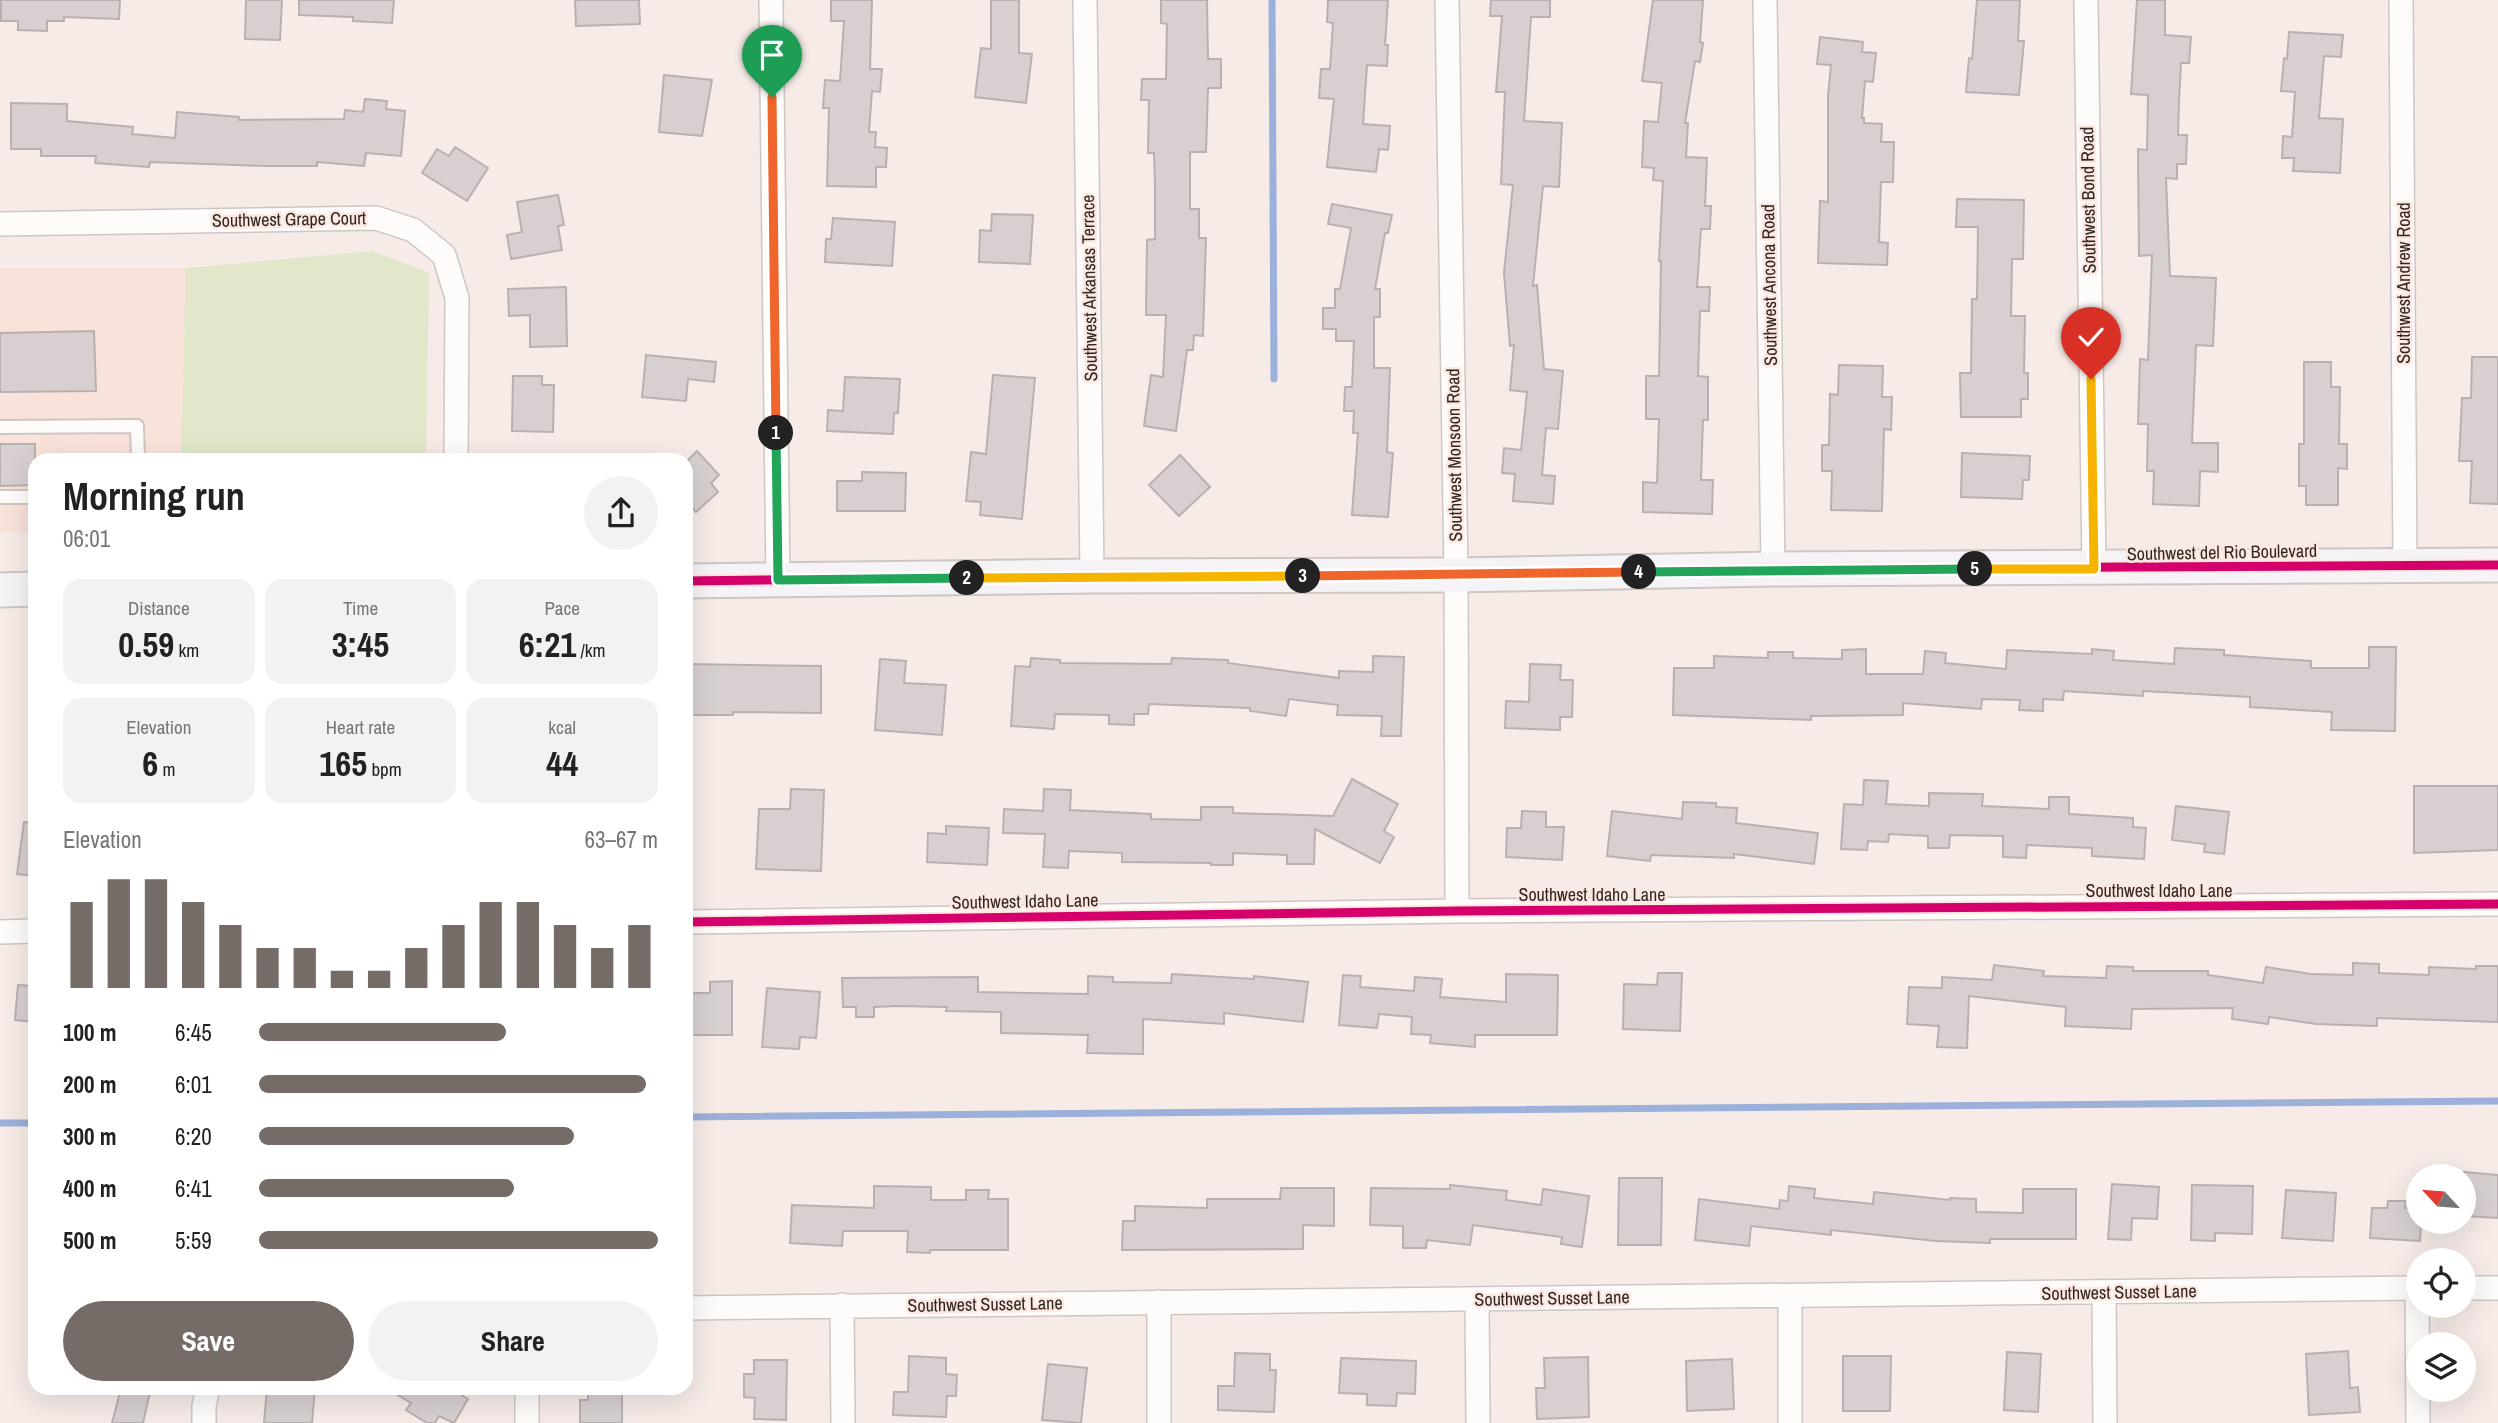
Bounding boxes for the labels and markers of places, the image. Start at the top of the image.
pin [742,25,802,97]
pin [2061,307,2121,379]
pin: 1 [758,416,794,450]
pin: 5 [1958,552,1993,586]
pin: 4 [1622,554,1656,590]
pin: 3 [1286,558,1320,594]
pin: 2 [950,560,984,596]

